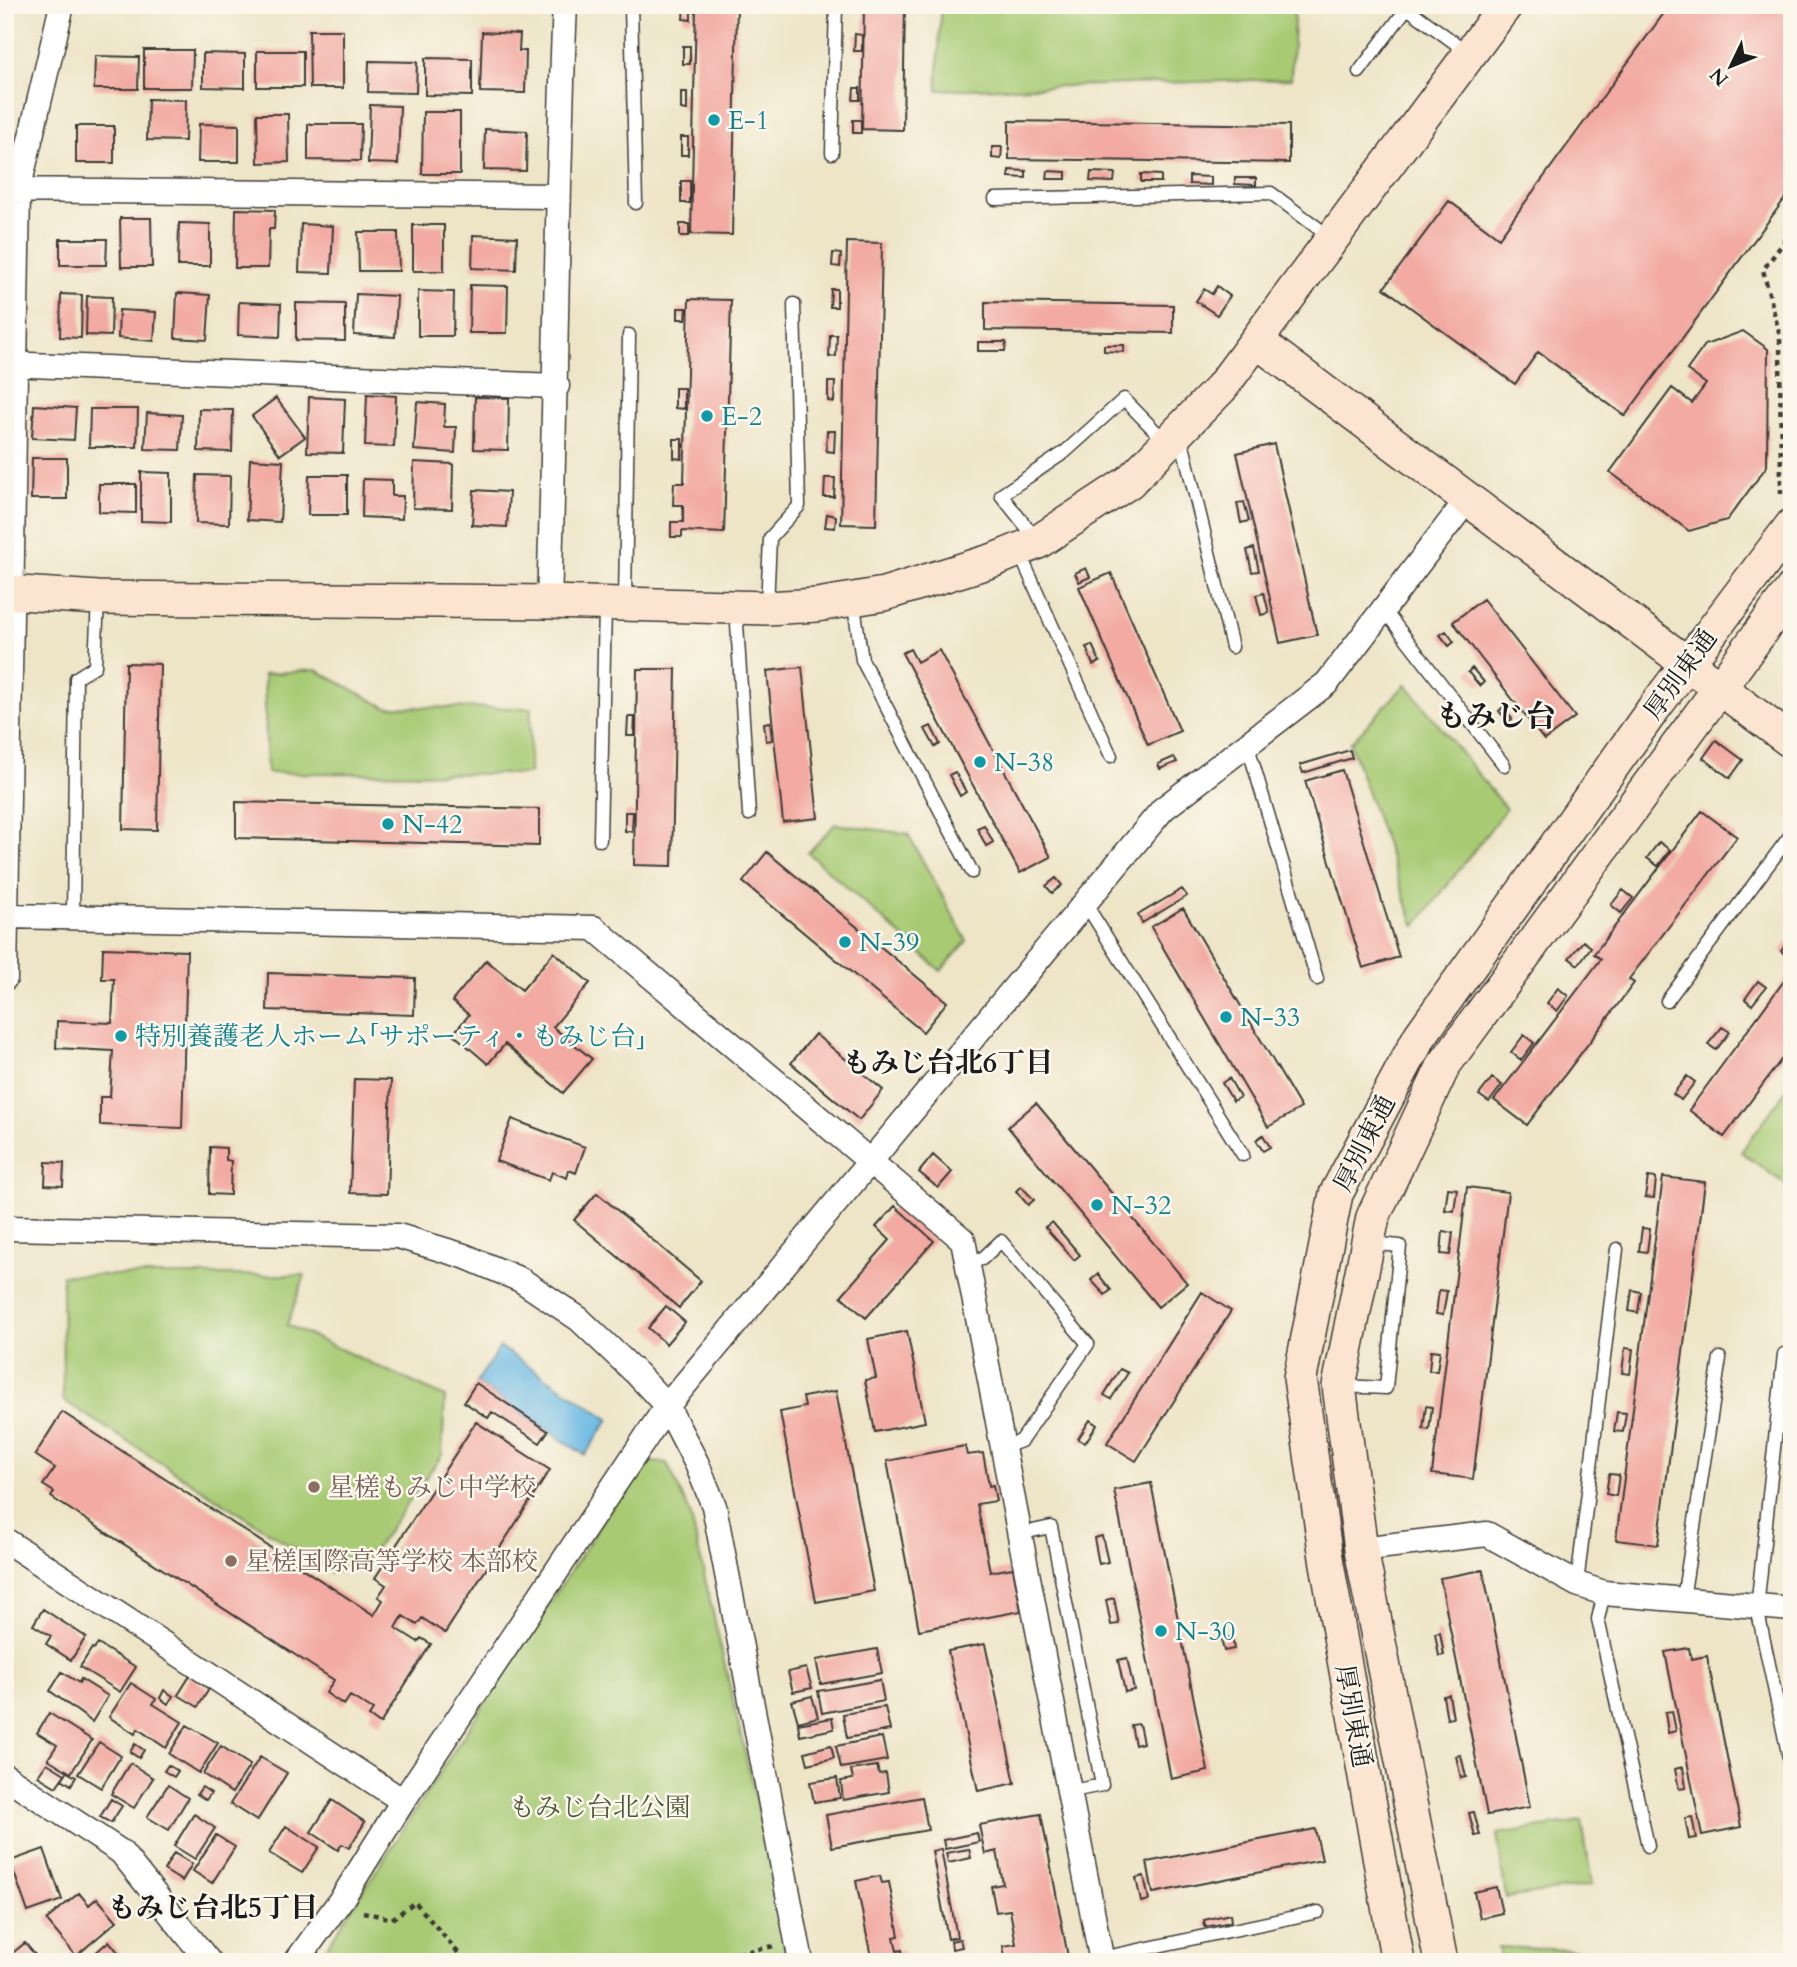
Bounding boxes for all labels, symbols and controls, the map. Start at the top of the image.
north arrow [1696,32,1766,102]
text: N [1704,62,1734,92]
place label: E-1 [728,103,769,138]
marker: E-1 [706,112,722,128]
place label: E-2 [721,399,762,434]
marker: E-2 [699,408,715,424]
street label: 厚別東通 [1636,622,1725,727]
district label: もみじ台 [1436,696,1556,737]
place label: N-38 [994,745,1054,780]
marker: N-38 [972,754,988,770]
place label: N-42 [402,807,462,842]
marker: N-42 [380,816,396,832]
place label: N-39 [859,925,919,960]
marker: N-39 [837,934,853,950]
place label: N-33 [1240,1000,1300,1035]
marker: N-33 [1218,1009,1234,1025]
place label: 特別養護老人ホーム「サポーティ・もみじ台」 [135,1019,646,1054]
marker: 特別養護老人ホーム「サポーティ・もみじ台」 [113,1028,129,1044]
district label: もみじ台北6丁目 [843,1044,1053,1082]
street label: 厚別東通 [1325,1089,1404,1198]
place label: N-32 [1111,1188,1171,1223]
marker: N-32 [1089,1197,1105,1213]
place label: 星槎もみじ中学校 [328,1470,536,1505]
marker: 星槎もみじ中学校 [306,1479,322,1495]
place label: 星槎国際高等学校 本部校 [245,1544,538,1579]
marker: 星槎国際高等学校 本部校 [223,1553,239,1569]
place label: N-30 [1175,1614,1235,1649]
marker: N-30 [1153,1623,1169,1639]
street label: 厚別東通 [1327,1662,1380,1770]
park label: もみじ台北公園 [509,1790,691,1825]
district label: もみじ台北5丁目 [108,1889,318,1927]

